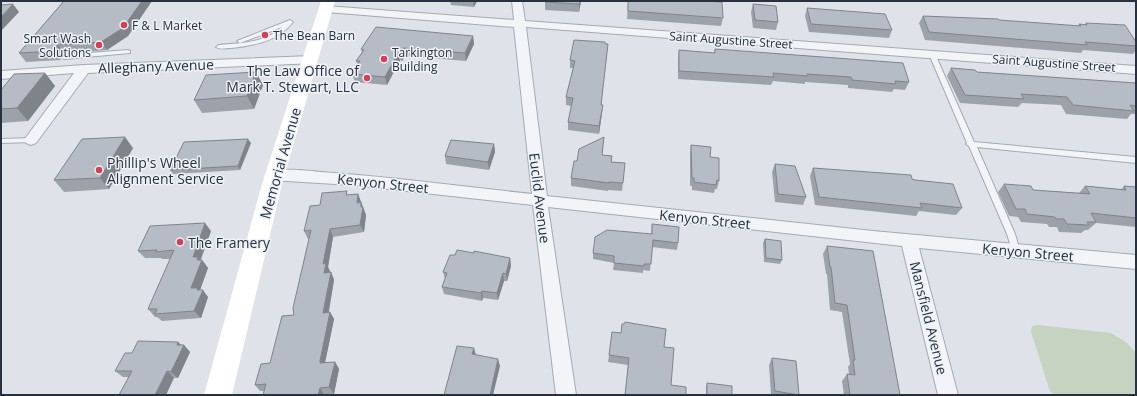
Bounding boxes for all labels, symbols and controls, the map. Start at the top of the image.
place label: F & L Market [132,17,202,34]
marker: F & L Market [119,20,129,30]
place label: The Bean Barn [273,27,355,44]
street label: Saint Augustine Street [669,27,793,53]
place label: Smart Wash Solutions [24,30,91,61]
marker: The Bean Barn [260,30,270,40]
marker: Smart Wash Solutions [94,40,104,50]
place label: Tarkington Building [392,44,452,75]
street label: Saint Augustine Street [992,50,1116,76]
street label: Alleghany Avenue [98,54,214,78]
marker: Tarkington Building [379,54,389,64]
place label: The Law Office of Mark T. Stewart, LLC [226,61,360,96]
marker: The Law Office of Mark T. Stewart, LLC [362,73,372,83]
street label: Memorial Avenue [255,105,305,221]
street label: Euclid Avenue [525,152,555,244]
place label: Phillip's Wheel Alignment Service [107,153,224,188]
marker: Phillip's Wheel Alignment Service [94,165,104,175]
street label: Kenyon Street [336,169,430,197]
street label: Kenyon Street [658,205,752,233]
place label: The Framery [188,233,271,252]
marker: The Framery [175,237,185,247]
street label: Kenyon Street [981,239,1075,265]
street label: Mansfield Avenue [906,259,952,377]

